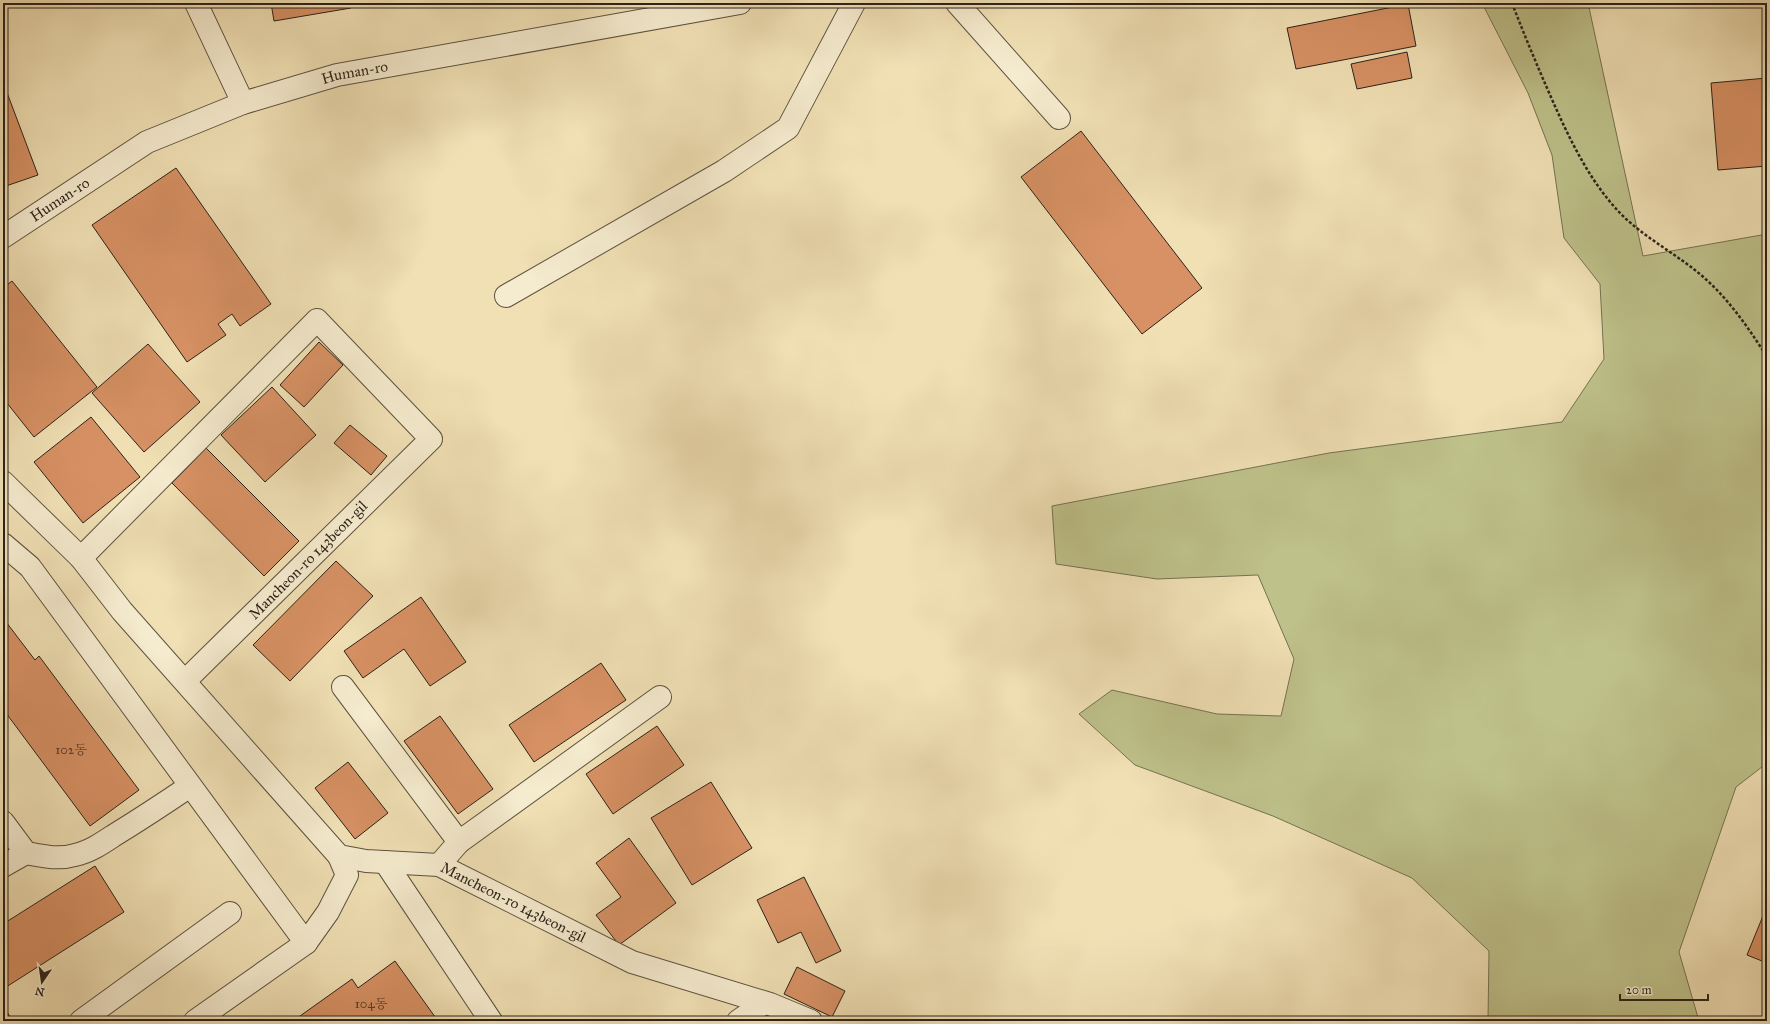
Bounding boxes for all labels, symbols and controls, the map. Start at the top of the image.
street label: Human-ro [319,57,390,88]
street label: Human-ro [27,173,93,226]
street label: Mancheon-ro 143beon-gil [245,496,372,623]
house number: 102동 [55,742,87,758]
street label: Mancheon-ro 143beon-gil [438,858,590,947]
north arrow [22,962,62,1002]
scale bar [1620,976,1708,1002]
text: 20 m [1626,983,1652,997]
text: N [33,984,46,999]
house number: 104동 [355,996,388,1012]

